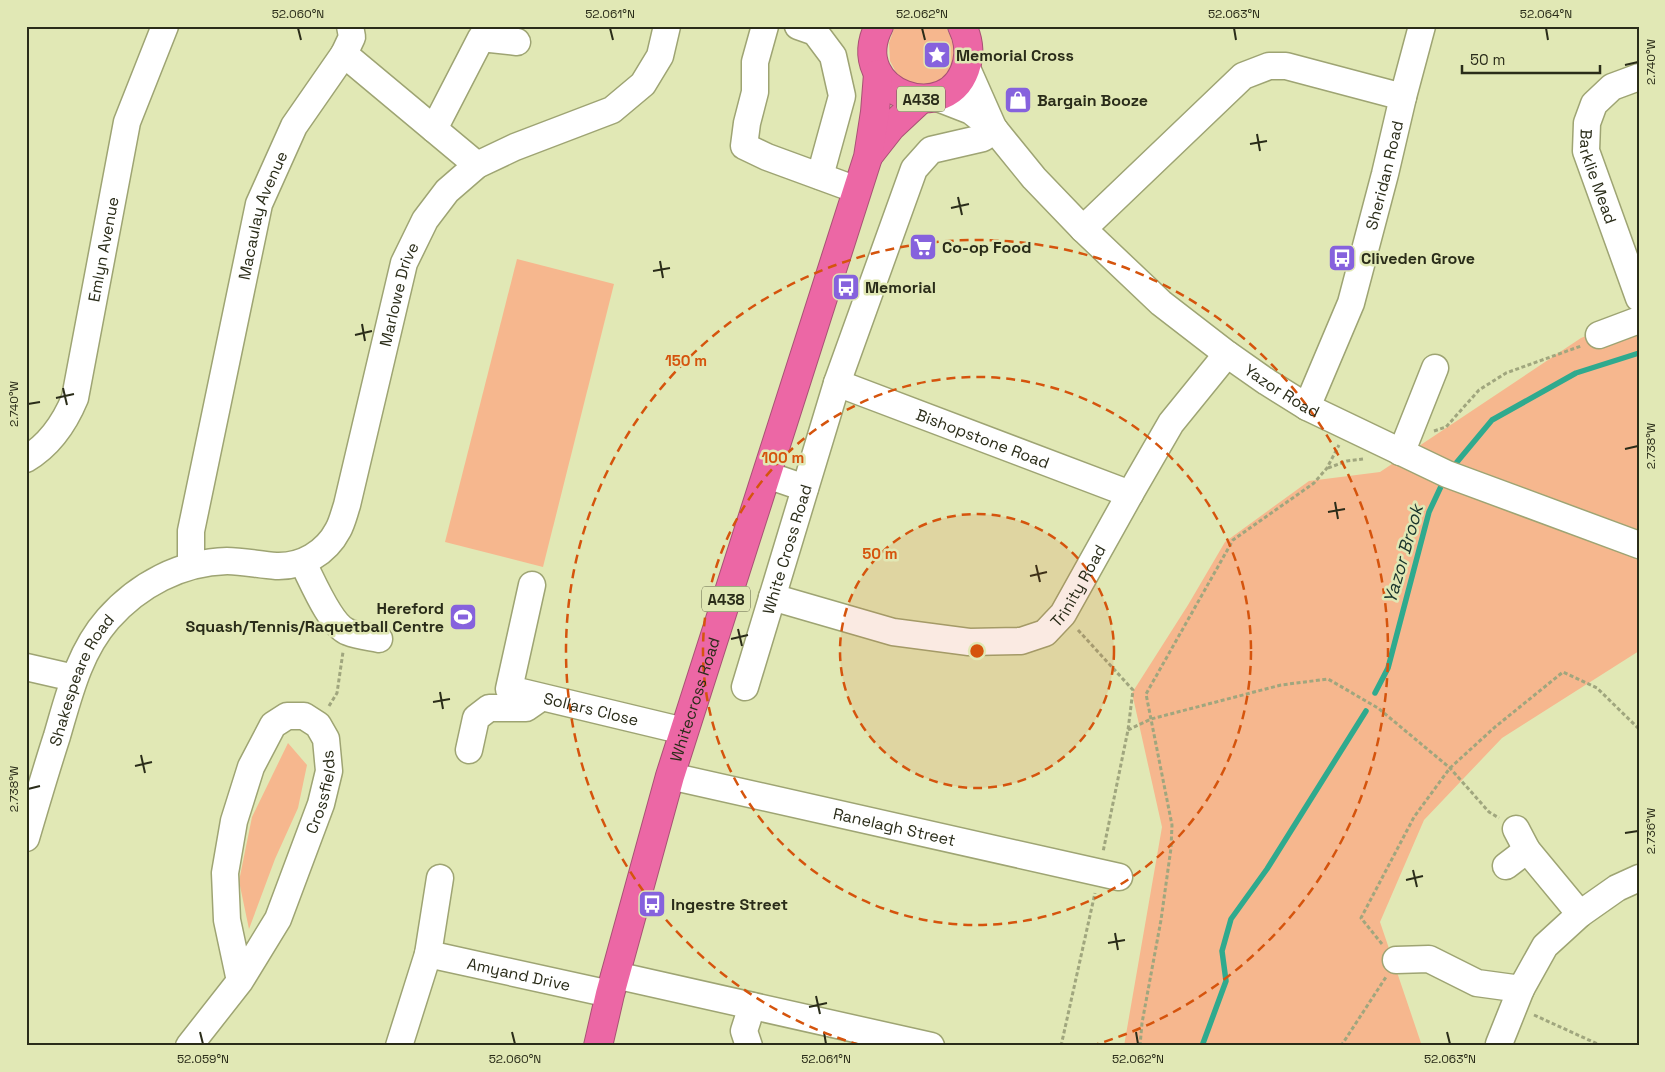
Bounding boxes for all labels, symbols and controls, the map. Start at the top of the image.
text: 52.060°N [272,6,324,22]
text: 52.061°N [585,6,635,22]
text: 52.062°N [896,6,948,22]
text: 52.063°N [1208,6,1260,22]
text: 52.064°N [1520,6,1572,22]
text: 2.740°W [1643,38,1659,85]
place icon: Memorial Cross [922,40,952,70]
scale bar [1462,42,1600,74]
place label: Memorial Cross [956,45,1074,66]
text: 50 m [1470,50,1505,69]
shop icon: Bargain Booze [1003,85,1033,115]
road number: A438 [897,86,945,112]
place label: Bargain Booze [1037,90,1148,111]
street label: Sheridan Road [1360,118,1408,232]
street label: Barklie Mead [1575,129,1622,226]
street label: Macaulay Avenue [233,148,292,282]
street label: Emlyn Avenue [83,195,123,304]
supermarket icon: Co-op Food [908,232,938,262]
place label: Co-op Food [942,237,1031,258]
street label: Marlowe Drive [374,239,423,348]
bus stop icon: Cliveden Grove [1327,243,1357,273]
place label: Cliveden Grove [1361,248,1475,269]
bus stop icon: Memorial [831,272,861,302]
place label: Memorial [865,277,936,298]
text: 150 m [665,351,707,370]
street label: Yazor Road [1240,359,1323,422]
text: 2.740°W [6,380,22,427]
street label: Bishopstone Road [913,403,1052,473]
text: 2.738°W [1643,422,1659,469]
text: 100 m [762,448,804,467]
street label: White Cross Road [757,482,816,617]
water label: Yazor Brook [1378,500,1429,606]
street label: Trinity Road [1046,541,1110,632]
text: 50 m [862,544,898,563]
road number: A438 [702,586,750,612]
place label: Hereford Squash/Tennis/Raquetball Centre [185,598,444,637]
sports icon: Hereford Squash/Tennis/Raquetball Centre [448,602,478,632]
street label: Shakespeare Road [44,609,119,749]
street label: Whitecross Road [665,634,724,764]
centre of rings [968,642,986,660]
street label: Sollars Close [541,687,641,730]
street label: Crossfields [300,749,340,837]
text: 2.738°W [6,765,22,812]
street label: Ranelagh Street [831,803,958,850]
text: 2.736°W [1643,807,1659,854]
bus stop icon: Ingestre Street [637,889,667,919]
place label: Ingestre Street [671,894,788,915]
street label: Amyand Drive [465,952,573,996]
text: 52.059°N [177,1051,229,1067]
text: 52.060°N [489,1051,541,1067]
text: 52.061°N [801,1051,851,1067]
text: 52.062°N [1112,1051,1164,1067]
text: 52.063°N [1424,1051,1476,1067]

